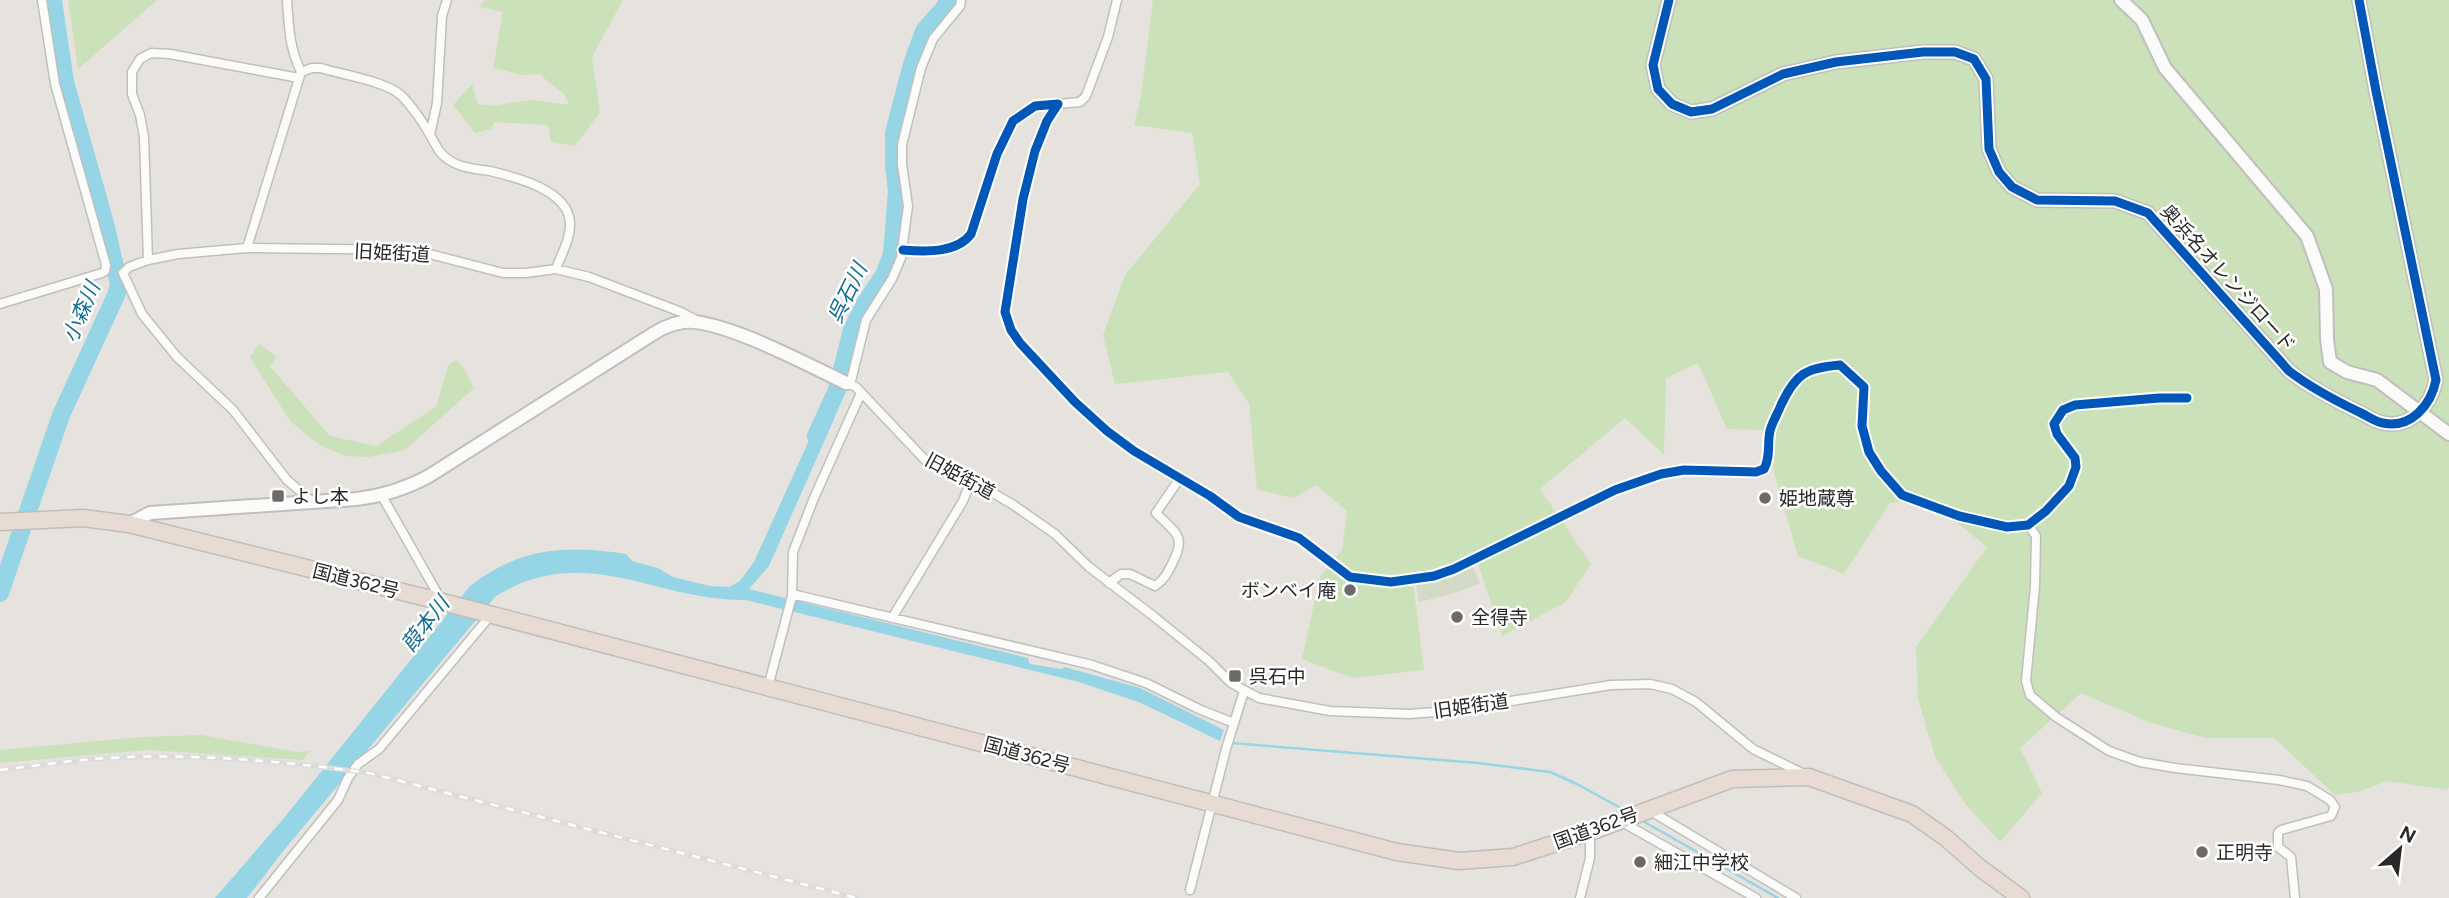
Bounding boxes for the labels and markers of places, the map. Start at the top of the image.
place label: よし本 [292,485,349,508]
place label: 姫地蔵尊 [1779,487,1855,510]
marker: よし本 [270,488,286,504]
marker: 姫地蔵尊 [1757,490,1773,506]
place label: ボンベイ庵 [1241,579,1336,602]
marker: ボンベイ庵 [1342,582,1358,598]
place label: 全得寺 [1471,606,1528,629]
marker: 全得寺 [1449,609,1465,625]
place label: 呉石中 [1249,665,1306,688]
marker: 呉石中 [1227,668,1243,684]
place label: 正明寺 [2216,841,2273,864]
marker: 正明寺 [2194,844,2210,860]
place label: 細江中学校 [1654,851,1749,874]
marker: 細江中学校 [1632,854,1648,870]

